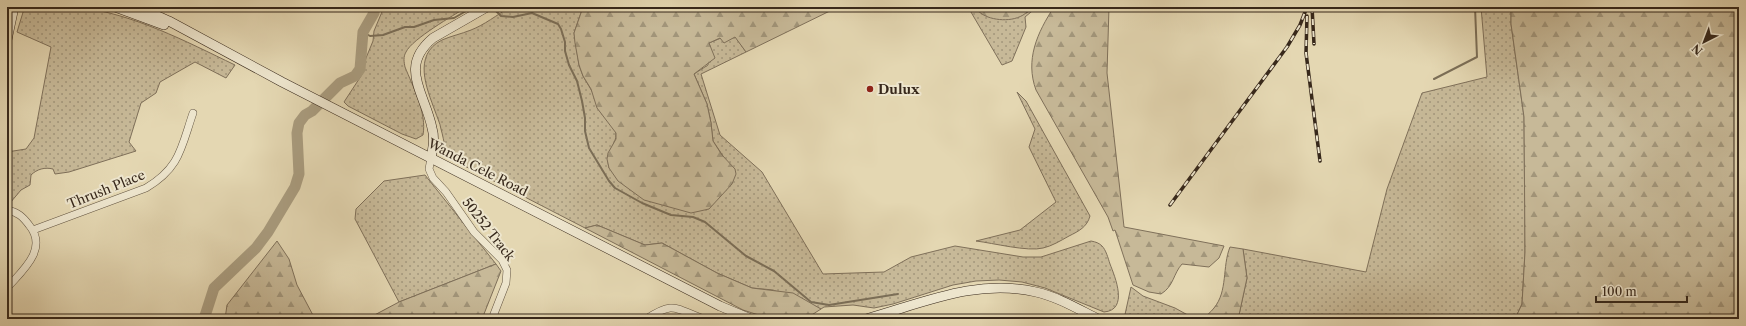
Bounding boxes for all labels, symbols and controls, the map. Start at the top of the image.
north arrow [1684,22,1724,62]
text: N [1689,41,1706,58]
place label: Dulux [878,81,920,97]
marker: Dulux [865,84,875,94]
street label: Wanda Cele Road [424,134,531,199]
street label: Thrush Place [65,166,147,212]
street label: 50252 Track [459,194,519,264]
scale bar [1596,278,1687,304]
text: 100 m [1602,284,1637,299]

